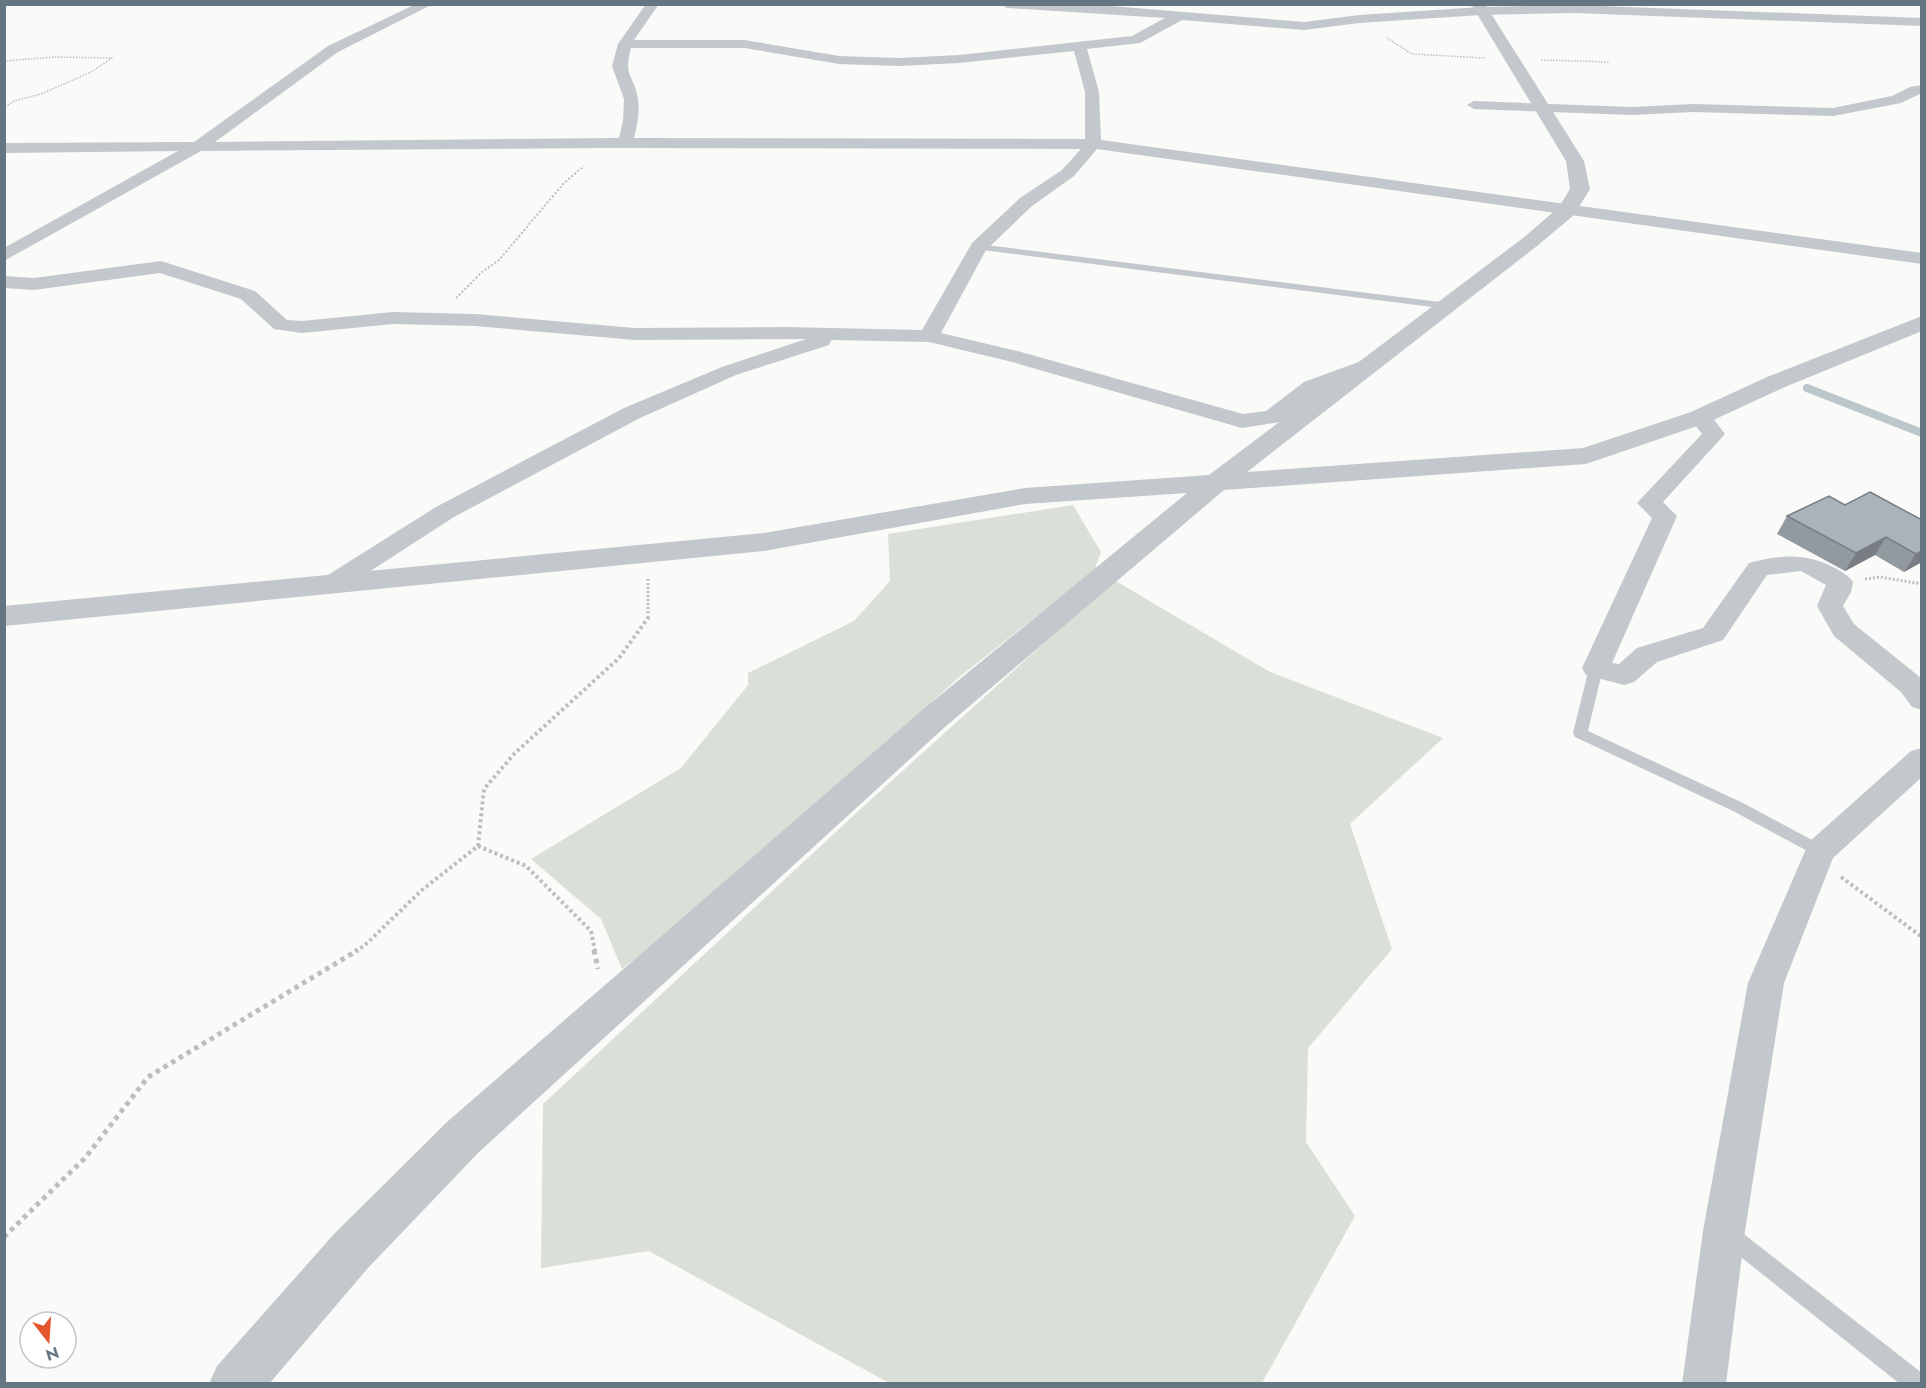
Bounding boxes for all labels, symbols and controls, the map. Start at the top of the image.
north arrow [18,1310,78,1370]
text: N [43,1341,62,1367]

